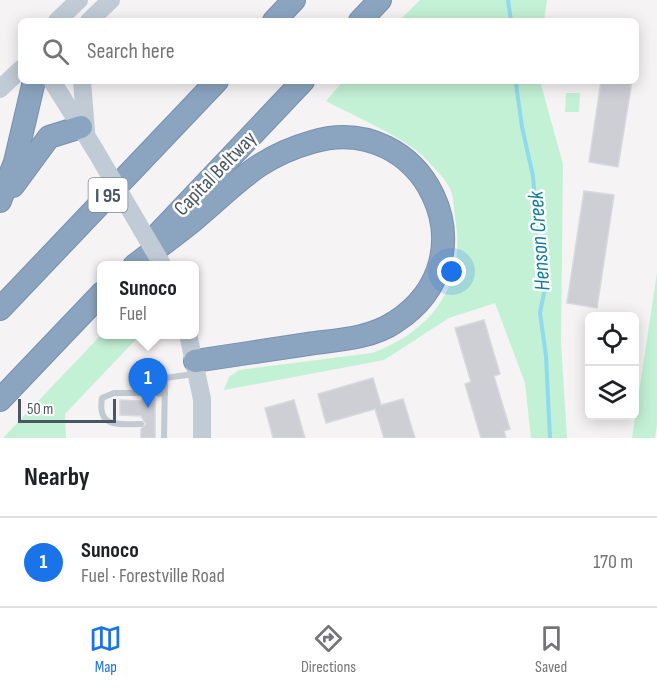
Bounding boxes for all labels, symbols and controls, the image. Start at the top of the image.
search box [18,18,639,84]
icon: search [39,35,72,68]
text: Search here [87,38,174,65]
street label: Capital Beltway [169,126,262,221]
road number: I 95 [88,178,128,212]
water label: Henson Creek [522,189,556,292]
your location [437,257,466,286]
popup [97,261,199,339]
text: Sunoco [119,275,177,302]
text: Fuel [119,302,147,326]
map controls [585,312,639,420]
button: locate [585,312,639,366]
pin: 1 [128,358,168,408]
button: layers [585,366,639,420]
scale bar [18,396,116,424]
text: 50 m [27,400,53,419]
text: Nearby [24,462,90,493]
text: Sunoco [81,537,139,564]
text: 1 [40,550,47,574]
text: 170 m [593,550,633,574]
text: Fuel · Forestville Road [81,564,225,588]
tab: Map [89,622,122,677]
tab: Directions [301,622,356,677]
tab: Saved [535,622,568,677]

